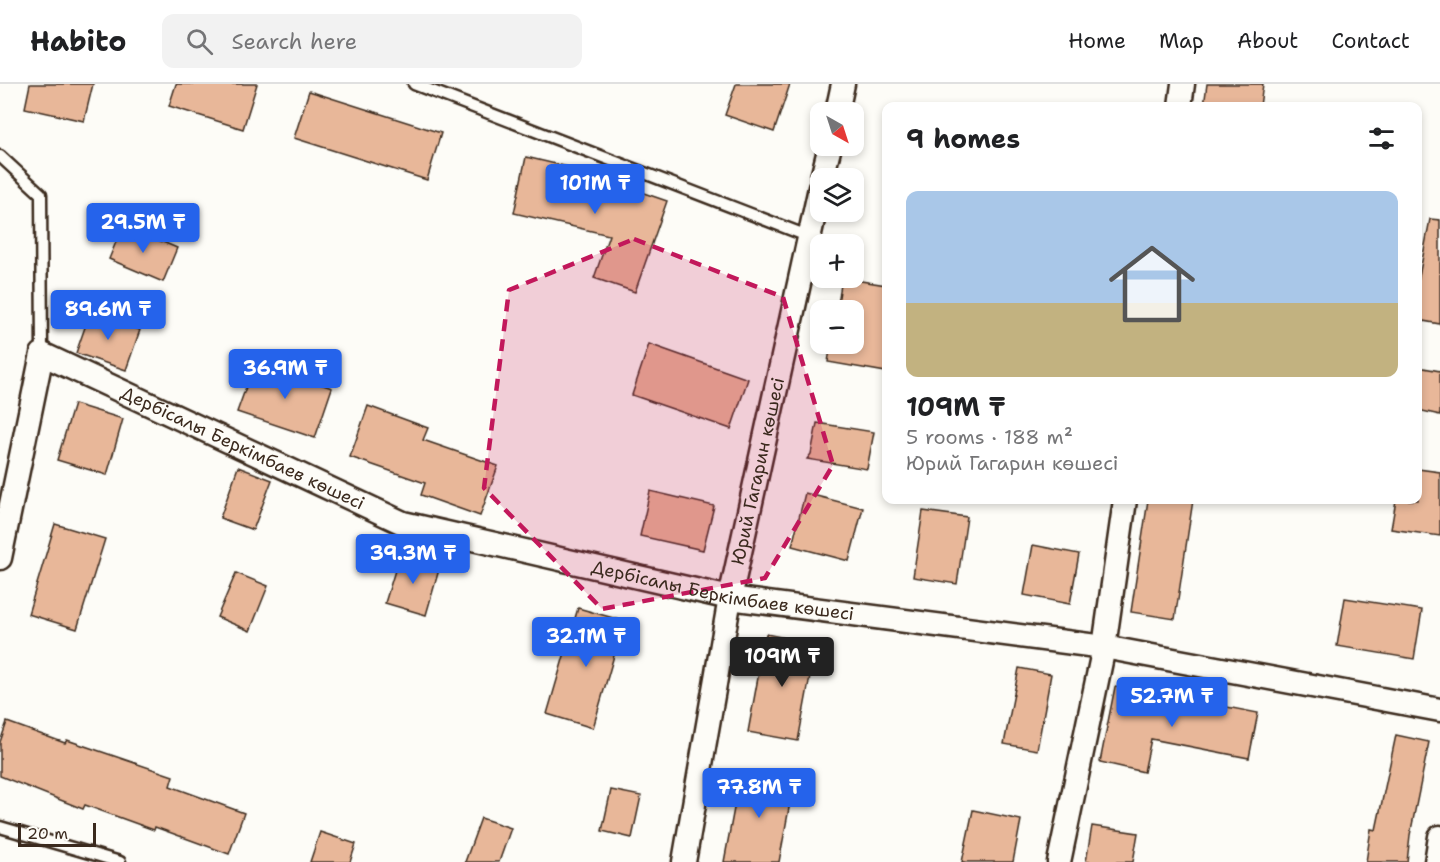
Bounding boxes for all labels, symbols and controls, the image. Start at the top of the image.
search box [162,14,582,68]
text: Habito [30,22,126,60]
icon: search [183,25,216,58]
text: Search here [231,27,357,56]
text: Home [1068,27,1126,55]
text: Map [1159,27,1204,55]
text: About [1237,27,1298,55]
text: Contact [1331,27,1410,55]
north arrow [810,102,864,156]
map controls [810,102,864,354]
text: 9 homes [906,121,1020,156]
icon: filters [1365,122,1398,155]
pin: 101M ₸ [546,164,644,215]
button: layers [810,168,864,222]
text: 101M ₸ [560,170,630,196]
pin: 29.5M ₸ [88,203,198,254]
text: 29.5M ₸ [101,209,186,235]
icon: home [1098,230,1206,338]
button: + [810,234,864,288]
pin: 89.6M ₸ [53,290,163,341]
text: 89.6M ₸ [65,296,151,322]
button: − [810,300,864,354]
pin: 36.9M ₸ [230,349,340,400]
text: 36.9M ₸ [243,355,327,381]
street label: Юрий Гагарин көшесі [726,375,790,567]
street label: Дербісалы Беркімбаев көшесі [117,381,369,515]
text: 109M ₸ [906,389,1005,424]
text: 5 rooms · 188 m² [906,424,1073,450]
text: Юрий Гагарин көшесі [906,450,1118,476]
pin: 39.3M ₸ [358,534,468,585]
text: 39.3M ₸ [370,540,456,566]
street label: Дербісалы Беркімбаев көшесі [589,555,855,626]
pin: 32.1M ₸ [531,617,641,668]
text: 32.1M ₸ [546,623,626,649]
pin: 109M ₸ [733,637,831,688]
text: 109M ₸ [744,643,820,669]
pin: 52.7M ₸ [1117,677,1227,728]
text: 52.7M ₸ [1130,683,1214,709]
pin: 77.8M ₸ [704,768,814,819]
text: 77.8M ₸ [716,774,802,800]
scale bar [18,820,96,848]
text: 20 m [27,823,68,844]

